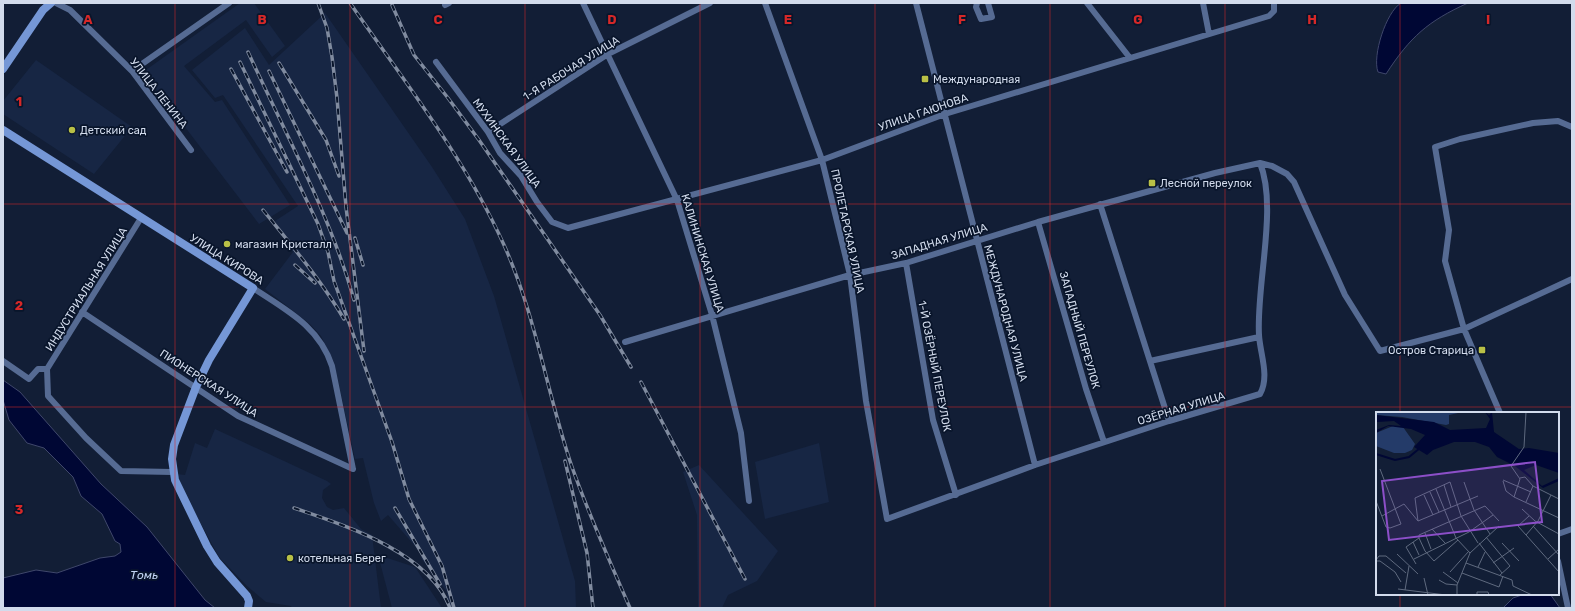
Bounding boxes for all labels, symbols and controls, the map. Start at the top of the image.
text: A [83,12,93,27]
text: B [257,12,267,27]
text: C [433,12,443,27]
text: D [607,12,617,27]
text: E [784,12,792,27]
text: F [958,12,966,27]
text: G [1133,12,1143,27]
text: H [1307,12,1317,27]
text: I [1486,12,1490,27]
street label: 1-Я РАБОЧАЯ УЛИЦА [521,33,622,103]
street label: УЛИЦА ЛЕНИНА [127,55,191,132]
place label: Международная [933,73,1020,86]
marker: Международная [920,74,930,84]
street label: УЛИЦА ГАЮНОВА [877,91,970,134]
text: 1 [16,94,22,109]
street label: МУХИНСКАЯ УЛИЦА [470,96,544,191]
place label: Детский сад [80,124,147,137]
marker: Детский сад [67,125,77,135]
street label: ПРОЛЕТАРСКАЯ УЛИЦА [828,168,867,295]
place label: Лесной переулок [1160,177,1252,190]
marker: Лесной переулок [1147,178,1157,188]
street label: КАЛИНИНСКАЯ УЛИЦА [678,192,727,315]
street label: ЗАПАДНАЯ УЛИЦА [889,220,989,262]
street label: ИНДУСТРИАЛЬНАЯ УЛИЦА [43,224,130,354]
street label: УЛИЦА КИРОВА [187,231,267,288]
place label: магазин Кристалл [235,238,332,251]
marker: магазин Кристалл [222,239,232,249]
street label: МЕЖДУНАРОДНАЯ УЛИЦА [981,243,1030,383]
street label: ЗАПАДНЫЙ ПЕРЕУЛОК [1057,270,1103,390]
text: 2 [15,298,23,313]
street label: 1-Й ОЗЁРНЫЙ ПЕРЕУЛОК [915,299,954,433]
place label: Остров Старица [1388,344,1474,357]
marker: Остров Старица [1477,345,1487,355]
street label: ПИОНЕРСКАЯ УЛИЦА [157,347,261,420]
street label: ОЗЁРНАЯ УЛИЦА [1136,389,1227,428]
inset map [1376,412,1559,595]
text: 3 [15,502,24,517]
place label: котельная Берег [298,552,386,565]
marker: котельная Берег [285,553,295,563]
water label: Томь [130,568,158,582]

